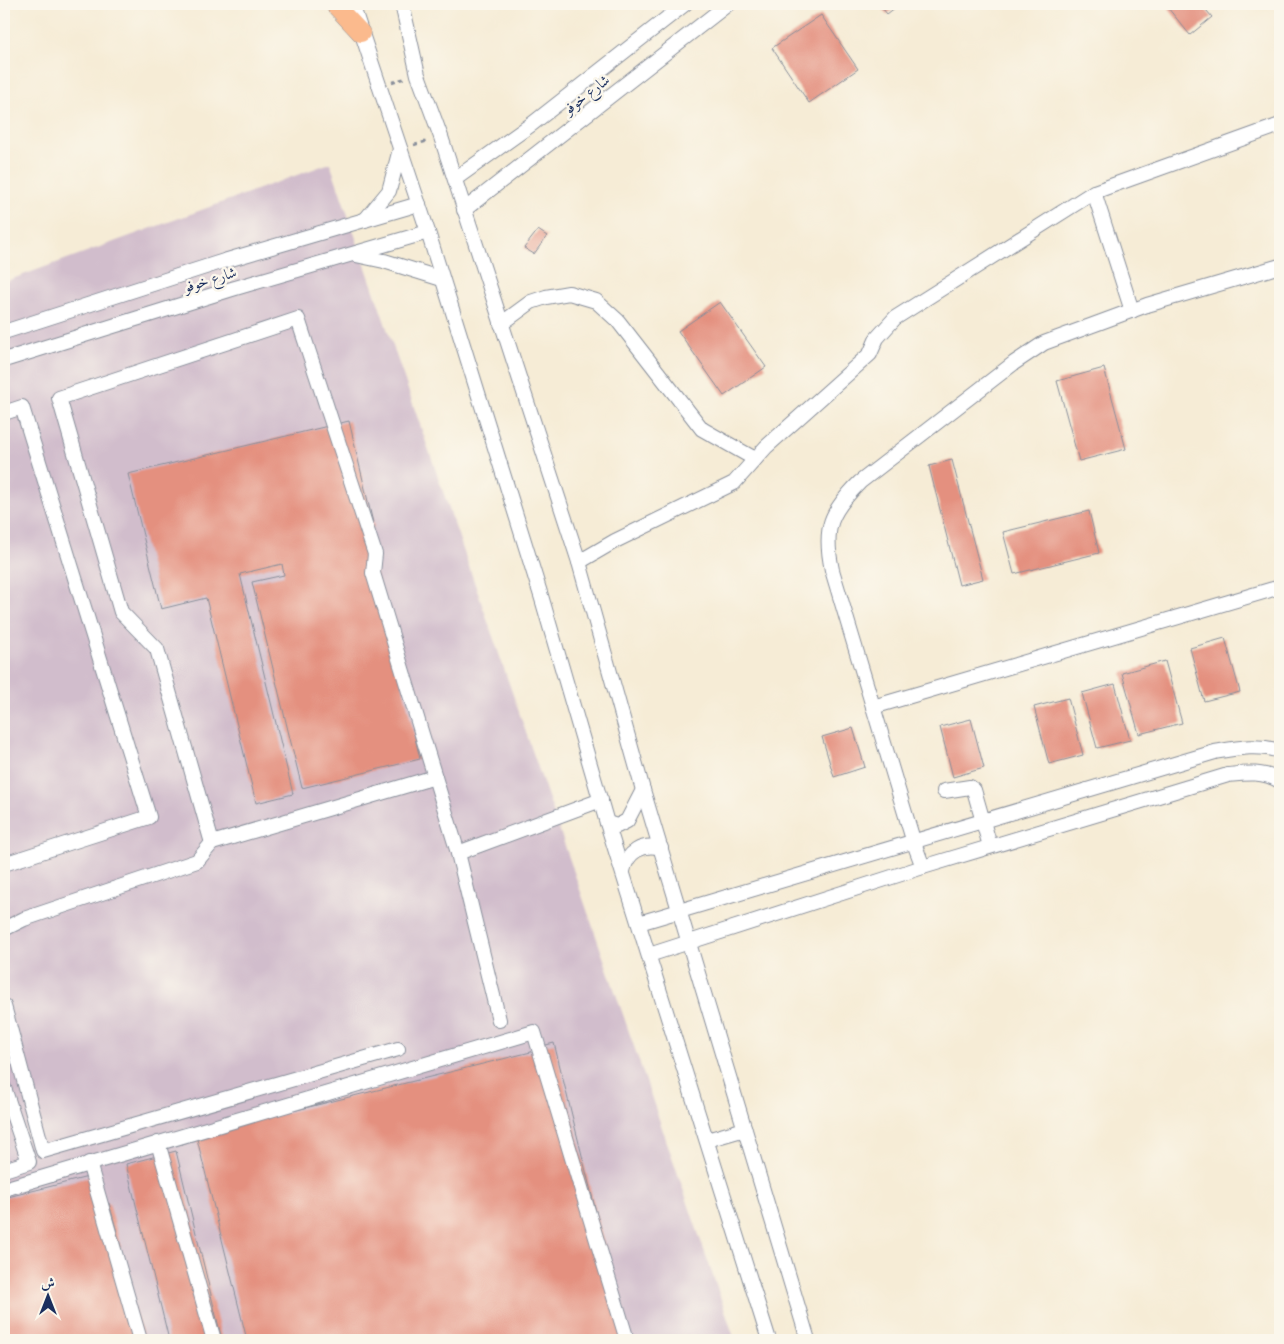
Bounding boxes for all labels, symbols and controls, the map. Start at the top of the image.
street label: شارع خوفو [557,69,616,122]
street label: شارع خوفو [179,261,240,300]
north arrow [22,1272,72,1322]
text: ش [41,1273,55,1293]

